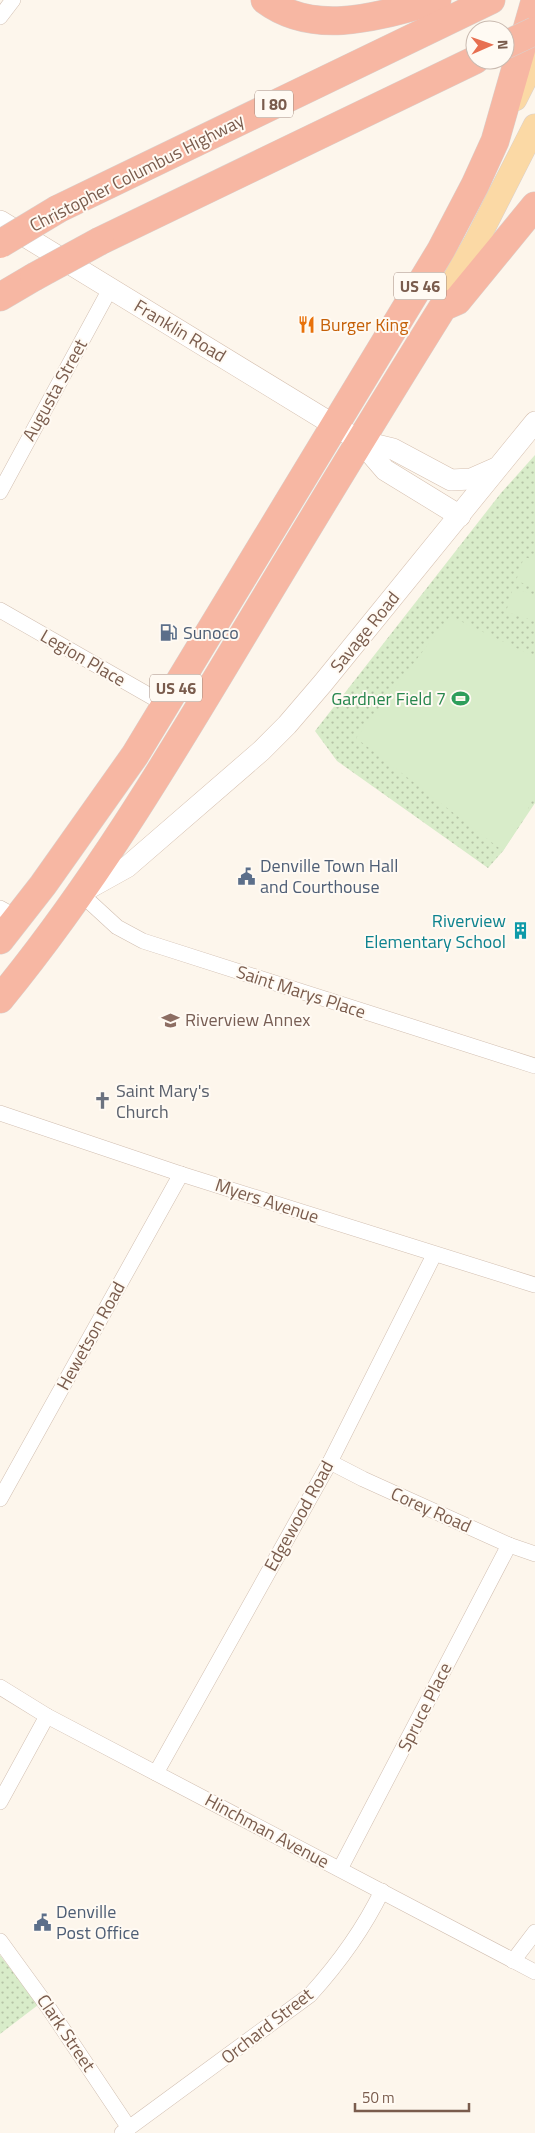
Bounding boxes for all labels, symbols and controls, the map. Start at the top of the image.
north arrow [465,20,515,70]
text: N [493,39,514,50]
road number: I 80 [255,90,293,118]
street label: Christopher Columbus Highway [25,106,249,239]
road number: US 46 [394,272,446,300]
street label: Franklin Road [129,292,231,369]
place label: Burger King [320,311,408,338]
restaurant icon: Burger King [296,315,316,335]
street label: Augusta Street [15,333,94,446]
street label: Savage Road [323,585,406,678]
place label: Sunoco [183,619,239,646]
street label: Legion Place [36,622,131,693]
fuel station icon: Sunoco [159,623,179,643]
road number: US 46 [150,674,202,701]
place label: Gardner Field 7 [331,685,446,712]
sports icon: Gardner Field 7 [450,689,470,709]
place label: Denville Town Hall and Courthouse [260,852,398,900]
public building icon: Denville Town Hall and Courthouse [236,866,256,886]
place label: Riverview Elementary School [364,907,506,955]
building icon: Riverview Elementary School [510,921,530,941]
street label: Saint Marys Place [233,958,369,1025]
place label: Riverview Annex [185,1006,310,1033]
school or university icon: Riverview Annex [161,1010,181,1030]
place label: Saint Mary's Church [116,1077,210,1125]
church icon: Saint Mary's Church [92,1091,112,1111]
street label: Myers Avenue [212,1171,322,1230]
street label: Hewetson Road [50,1277,132,1395]
street label: Edgewood Road [257,1456,340,1576]
street label: Corey Road [387,1480,476,1539]
street label: Spruce Place [391,1658,458,1756]
street label: Hinchman Avenue [200,1786,334,1875]
place label: Denville Post Office [56,1898,139,1946]
public building icon: Denville Post Office [32,1912,52,1932]
street label: Orchard Street [215,1981,319,2070]
street label: Clark Street [31,1989,103,2077]
scale bar [355,2080,469,2112]
text: 50 m [362,2086,395,2109]

